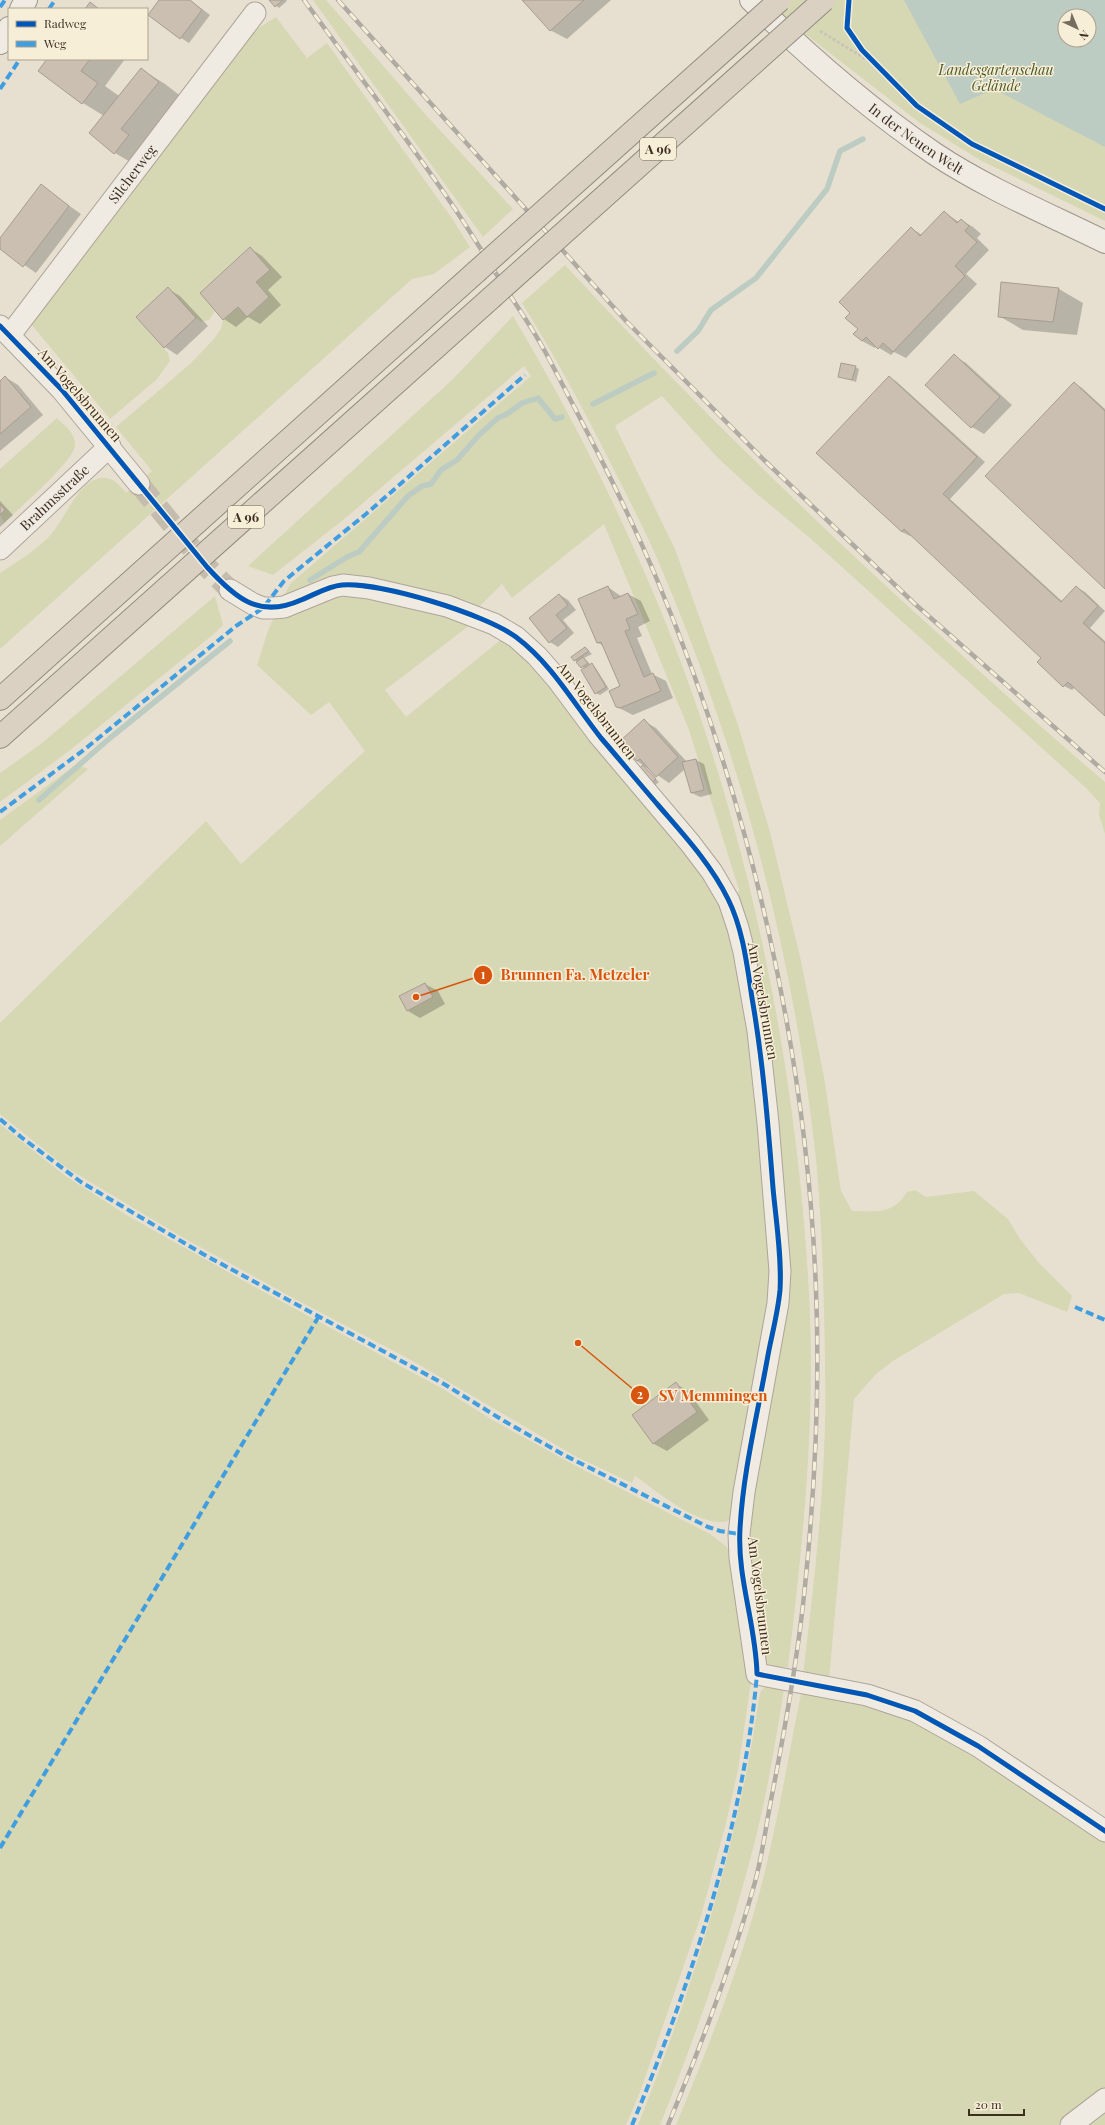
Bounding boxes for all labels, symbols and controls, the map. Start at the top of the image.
legend [8,8,148,60]
north arrow [1057,8,1097,48]
text: Radweg [44,15,87,31]
text: N [1076,27,1092,44]
text: Weg [43,35,67,51]
park label: Landesgartenschau Gelände [937,60,1054,95]
street label: In der Neuen Welt [865,98,968,179]
road number: A 96 [640,138,676,160]
street label: Silcherweg [103,140,161,207]
street label: Am Vogelsbrunnen [34,343,127,446]
street label: Brahmsstraße [16,460,93,535]
road number: A 96 [228,506,264,528]
street label: Am Vogelsbrunnen [553,657,642,764]
street label: Am Vogelsbrunnen [744,940,783,1062]
callout: Brunnen Fa. Metzeler [473,961,657,988]
text: Brunnen Fa. Metzeler [501,964,649,984]
text: 1 [481,966,486,982]
callout: SV Memmingen [630,1382,775,1409]
text: SV Memmingen [659,1385,768,1405]
text: 2 [637,1386,643,1402]
street label: Am Vogelsbrunnen [744,1535,777,1657]
scale bar [969,2091,1024,2117]
text: 20 m [975,2096,1002,2112]

